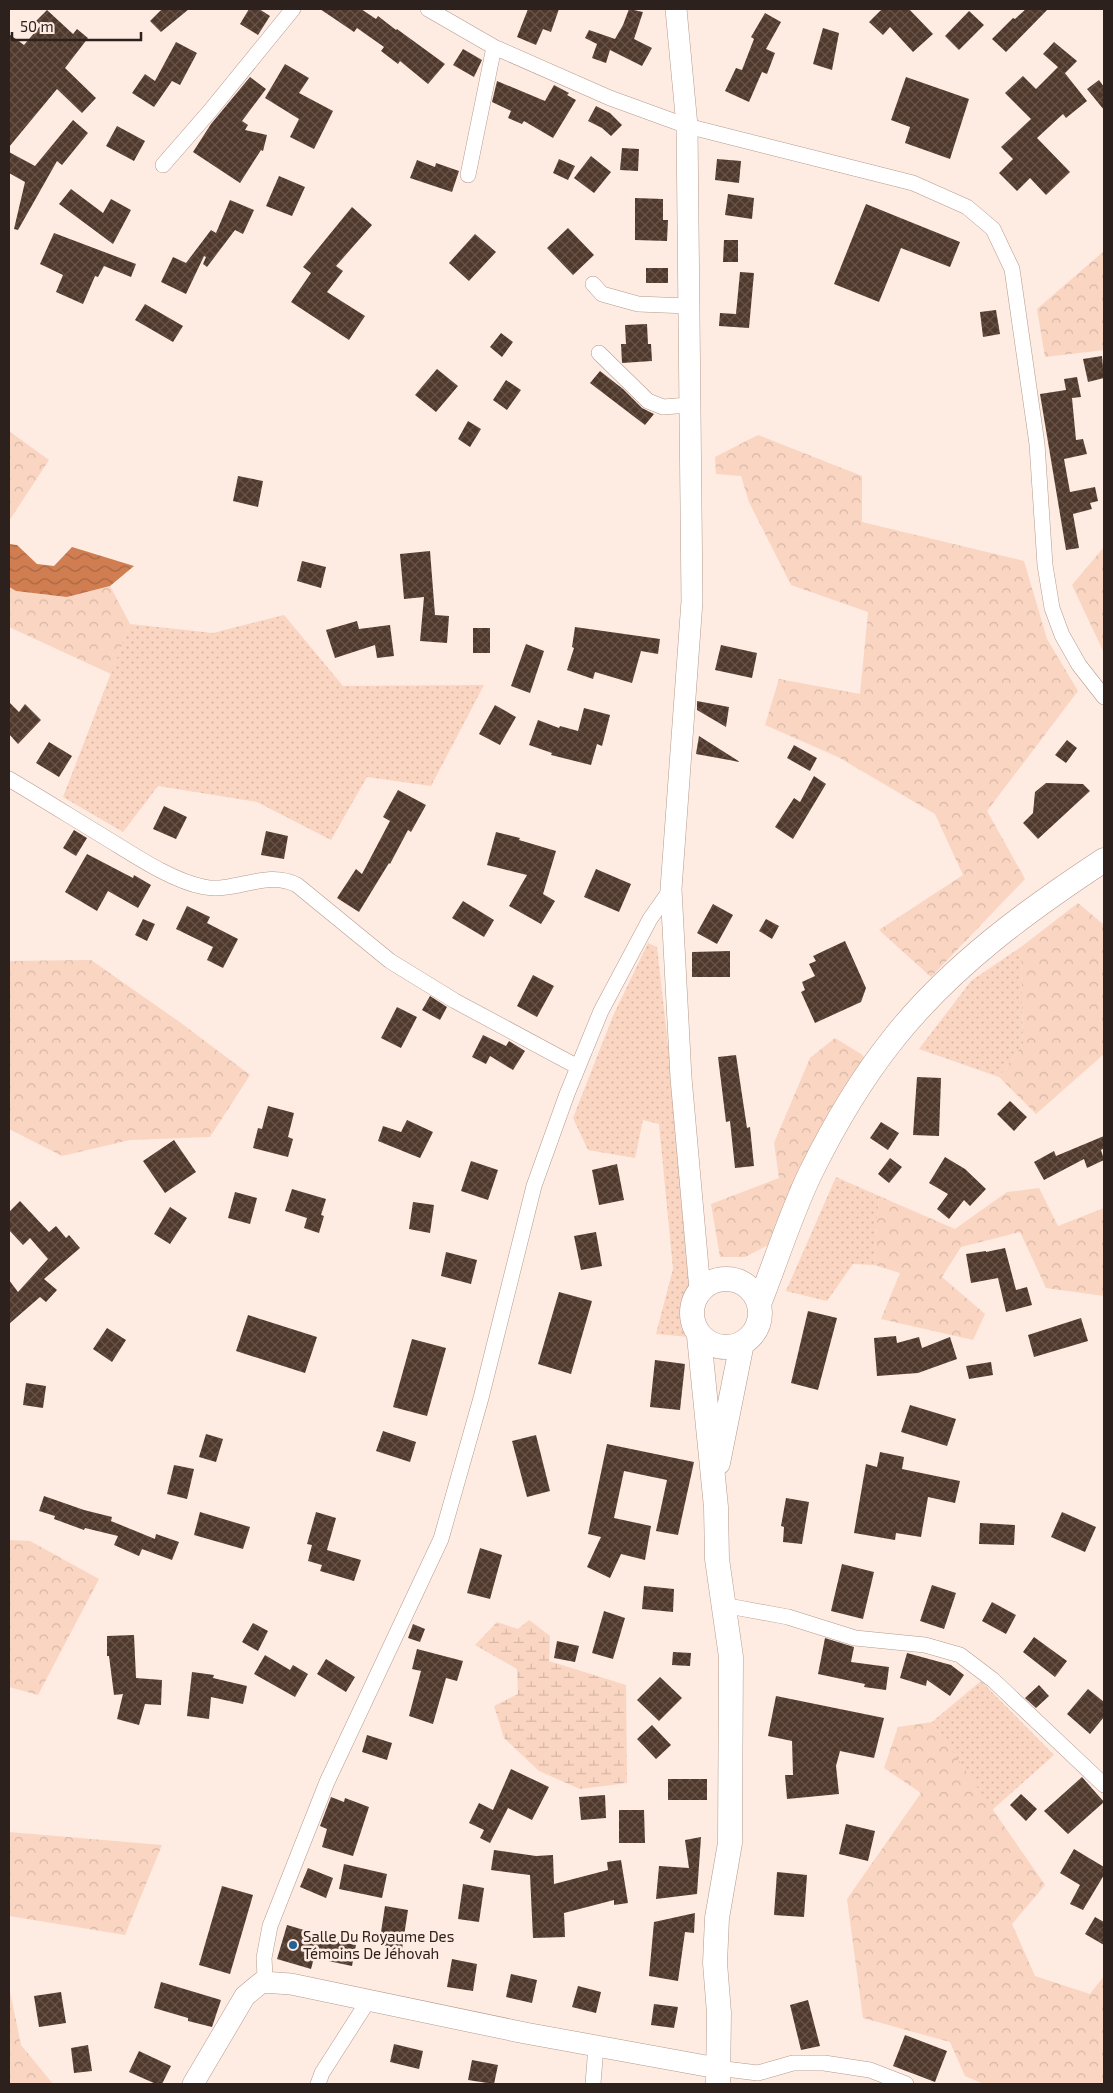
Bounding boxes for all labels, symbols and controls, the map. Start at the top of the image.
scale bar [12,10,141,42]
text: 50 m [20,17,54,35]
place label: Salle Du Royaume Des Témoins De Jéhovah [303,1927,454,1962]
marker: Salle Du Royaume Des Témoins De Jéhovah [287,1939,299,1951]

